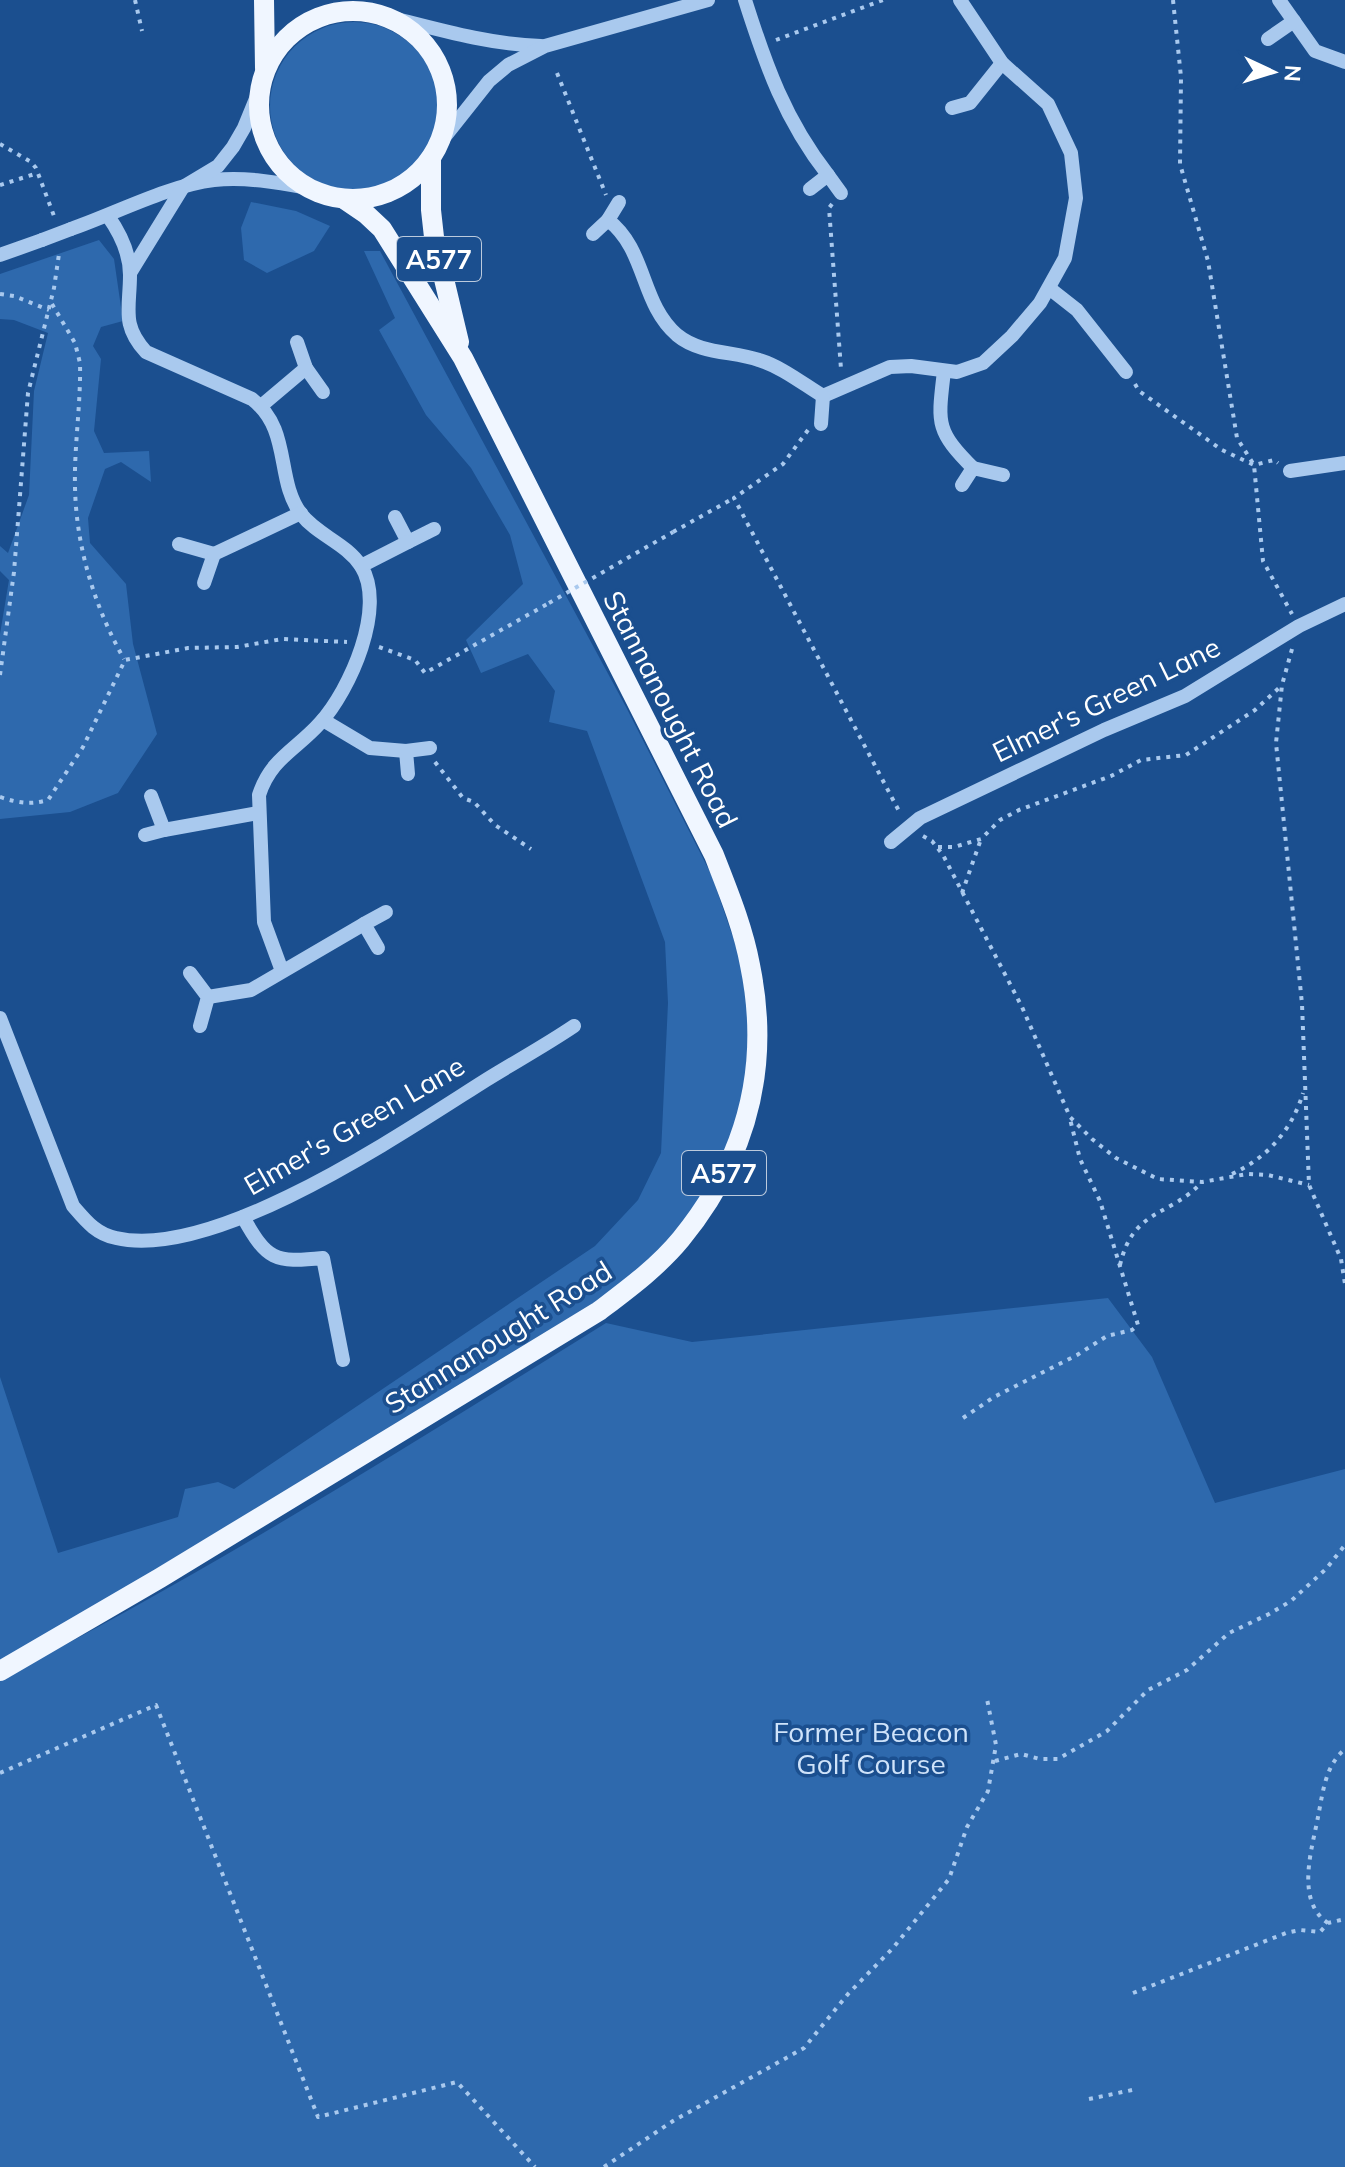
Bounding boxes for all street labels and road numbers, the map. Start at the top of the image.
road number: A577 [397,237,481,281]
street label: Stannanought Road [596,585,746,833]
street label: Elmer's Green Lane [987,629,1225,769]
street label: Elmer's Green Lane [238,1048,470,1202]
road number: A577 [682,1151,766,1195]
street label: Stannanought Road [378,1253,618,1421]

